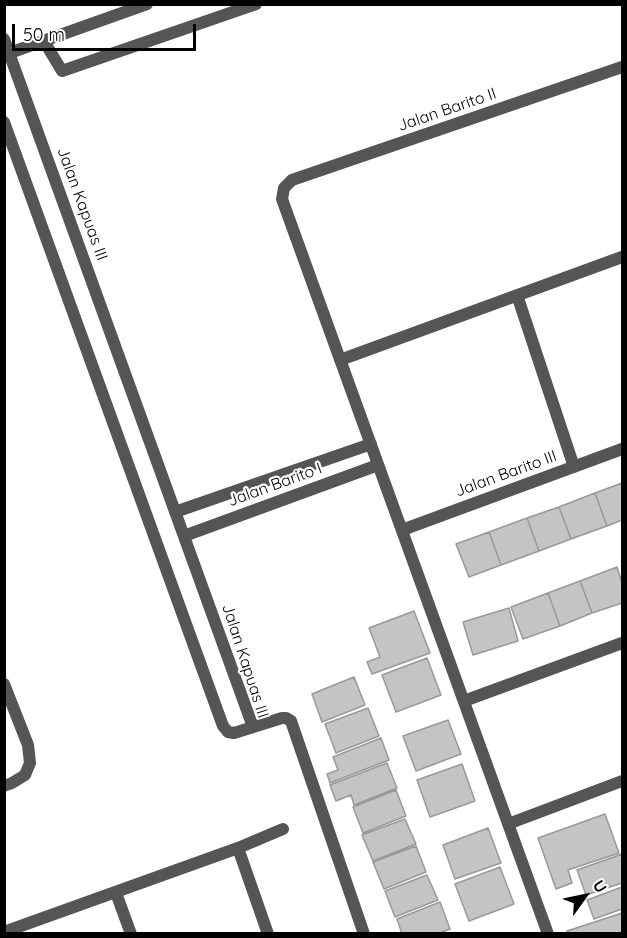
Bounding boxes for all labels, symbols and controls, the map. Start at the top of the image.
scale bar [15,12,200,50]
text: 50 m [23,23,65,46]
street label: Jalan Barito II [395,84,499,136]
street label: Jalan Kapuas III [53,145,111,263]
street label: Jalan Barito III [452,447,560,501]
street label: Jalan Barito I [225,459,325,511]
street label: Jalan Kapuas III [218,602,272,720]
north arrow [555,866,615,926]
text: U [589,876,612,896]

